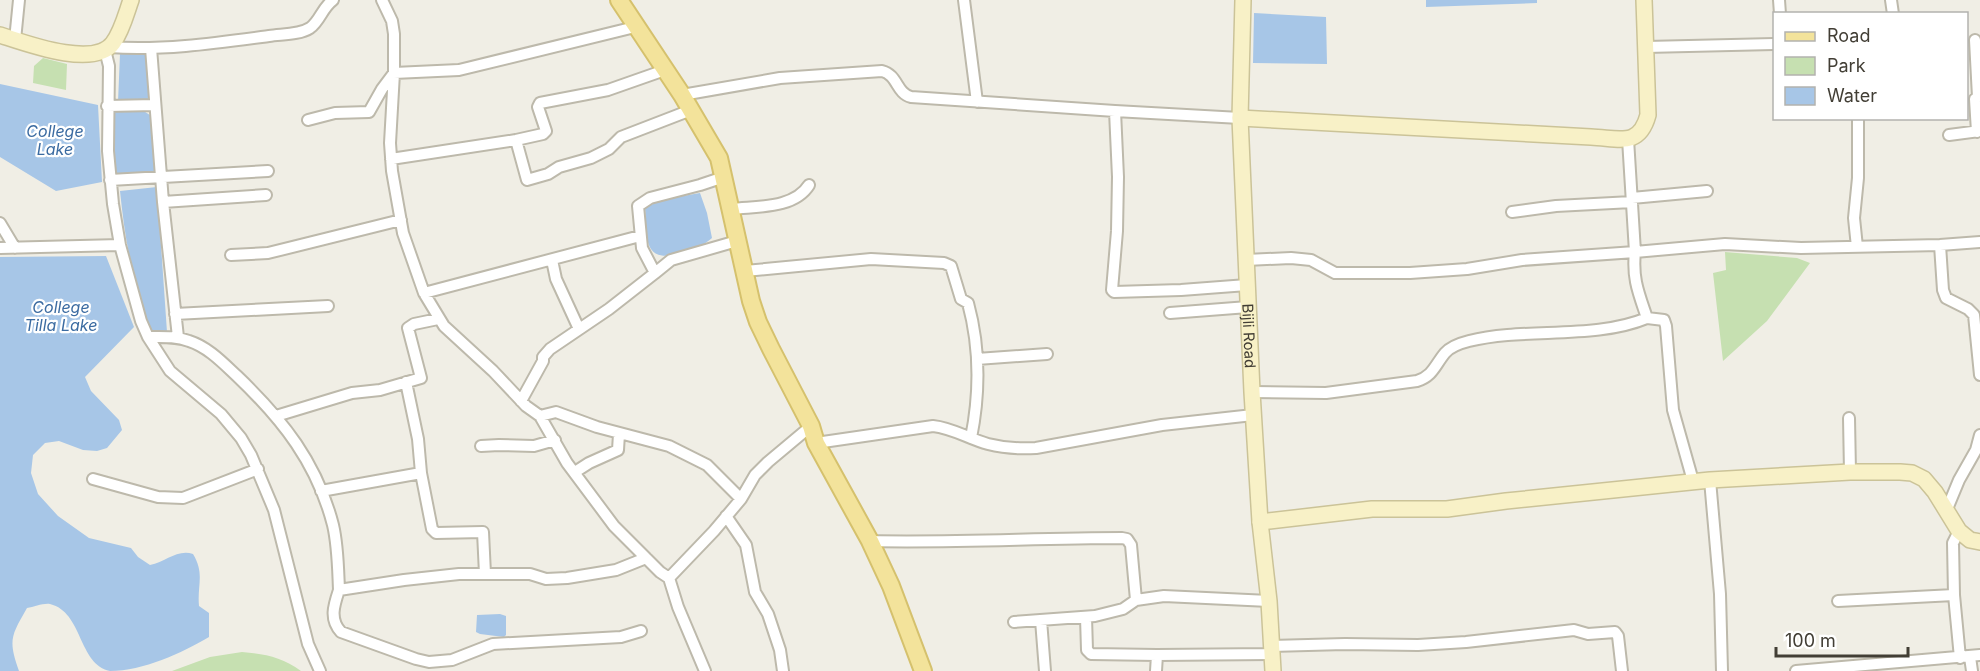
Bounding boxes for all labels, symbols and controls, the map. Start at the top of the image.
legend [1773,12,1968,120]
text: Road [1827,25,1870,46]
text: Park [1827,55,1866,76]
text: Water [1827,85,1877,106]
water label: College Lake [26,121,84,159]
water label: College Tilla Lake [25,297,97,335]
street label: Bijli Road [1239,303,1260,369]
scale bar [1776,620,1908,658]
text: 100 m [1785,630,1836,651]

